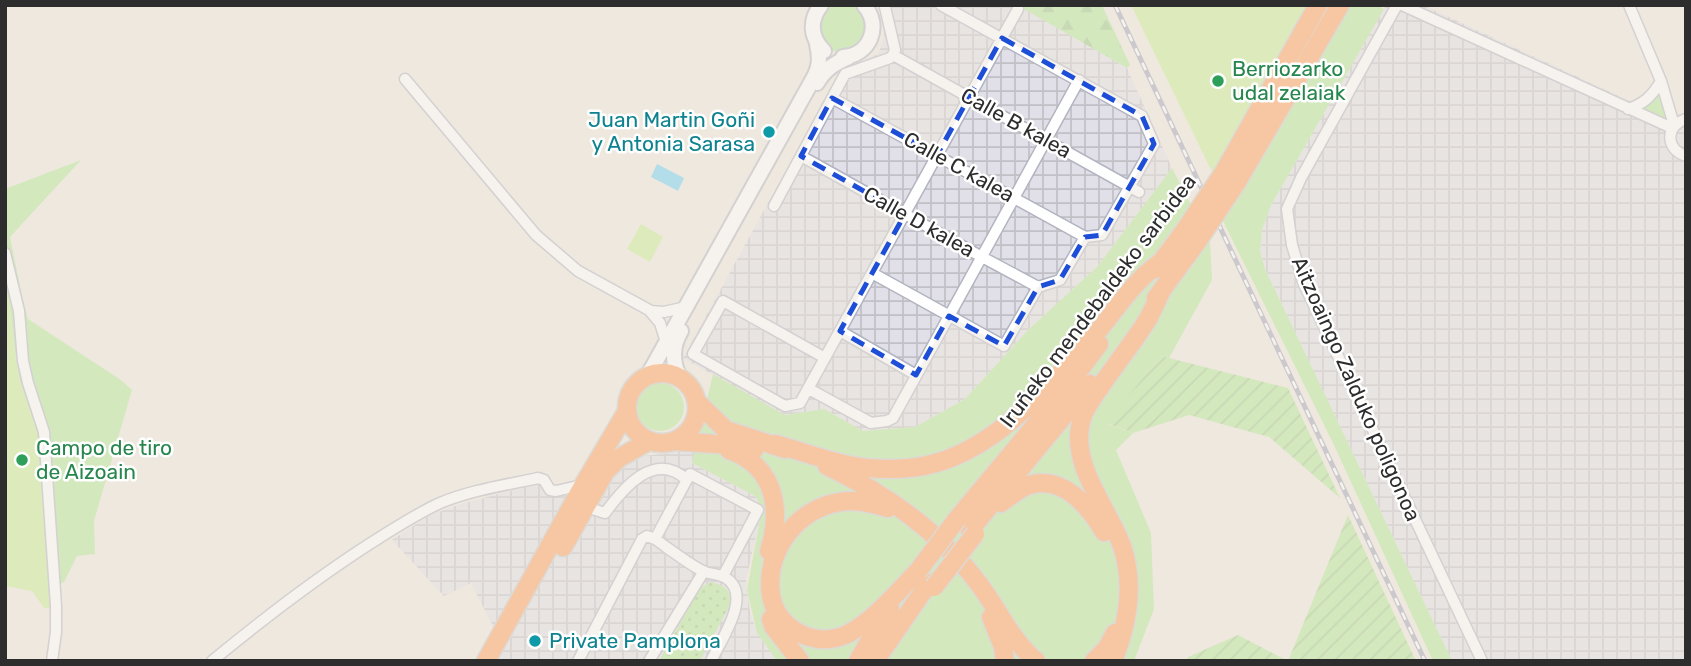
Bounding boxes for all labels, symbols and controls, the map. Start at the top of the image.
place label: Berriozarko udal zelaiak [1232,56,1346,105]
marker: Berriozarko udal zelaiak [1210,73,1226,89]
street label: Calle B kalea [957,82,1076,163]
place label: Juan Martin Goñi y Antonia Sarasa [588,107,755,156]
marker: Juan Martin Goñi y Antonia Sarasa [761,124,777,140]
street label: Calle C kalea [900,126,1019,207]
street label: Iruñeko mendebaldeko sarbidea [994,169,1201,432]
street label: Calle D kalea [859,181,979,262]
street label: Aitzoaingo Zalduko poligonoa [1287,253,1426,525]
place label: Campo de tiro de Aizoain [36,435,172,484]
marker: Campo de tiro de Aizoain [14,452,30,468]
place label: Private Pamplona [549,628,721,653]
marker: Private Pamplona [527,633,543,649]

